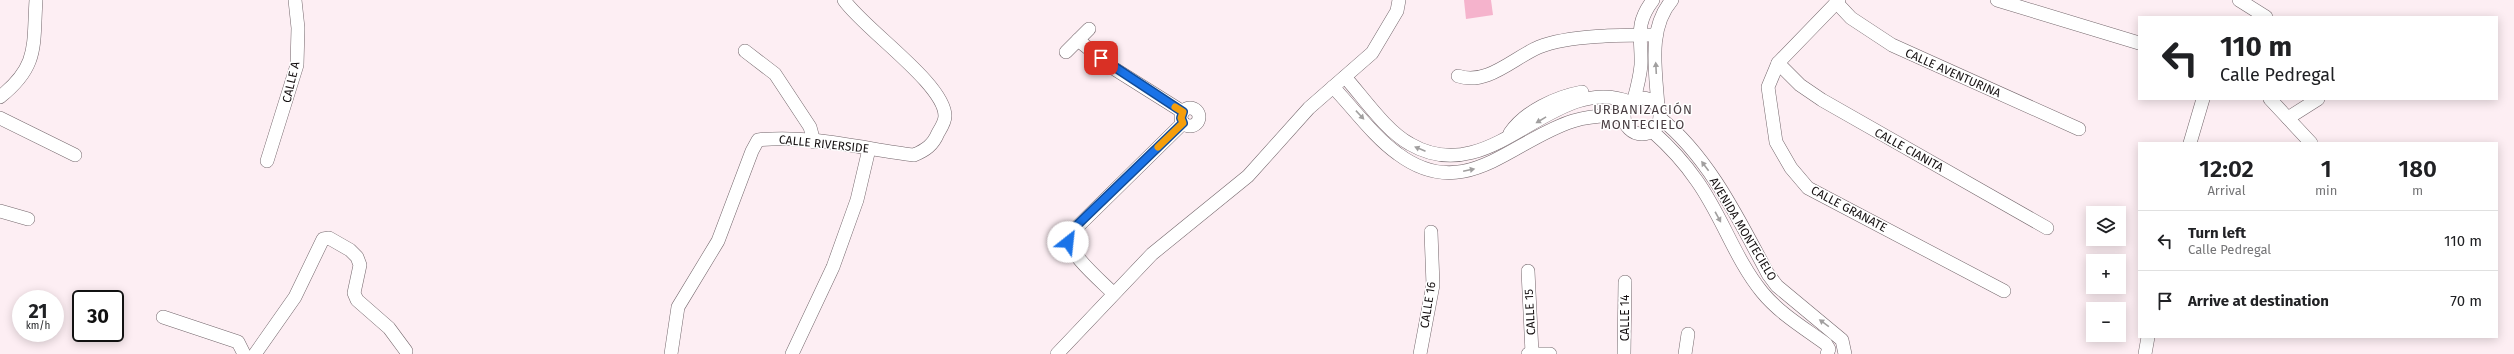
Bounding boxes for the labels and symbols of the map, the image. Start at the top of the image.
pin [1084,41,1118,75]
street label: CALLE AVENTURINA [1903,46,2003,100]
street label: CALLE A [279,60,303,104]
one-way arrow [1653,62,1660,74]
district label: URBANIZACIÓN MONTECIELO [1593,102,1693,132]
one-way arrow [1355,111,1364,120]
one-way arrow [1535,116,1547,123]
street label: CALLE CIANITA [1872,125,1946,175]
street label: CALLE RIVERSIDE [778,132,870,156]
one-way arrow [1415,146,1426,152]
one-way arrow [1700,161,1709,172]
one-way arrow [1463,167,1475,173]
street label: AVENIDA MONTECIELO [1707,175,1779,283]
street label: CALLE GRANATE [1809,183,1889,235]
one-way arrow [1714,211,1721,223]
position arrow [1047,221,1089,263]
street label: CALLE 16 [1417,281,1439,329]
street label: CALLE 15 [1522,288,1538,336]
speed limit sign: 30 [72,290,124,342]
street label: CALLE 14 [1618,294,1632,341]
one-way arrow [1818,319,1829,328]

